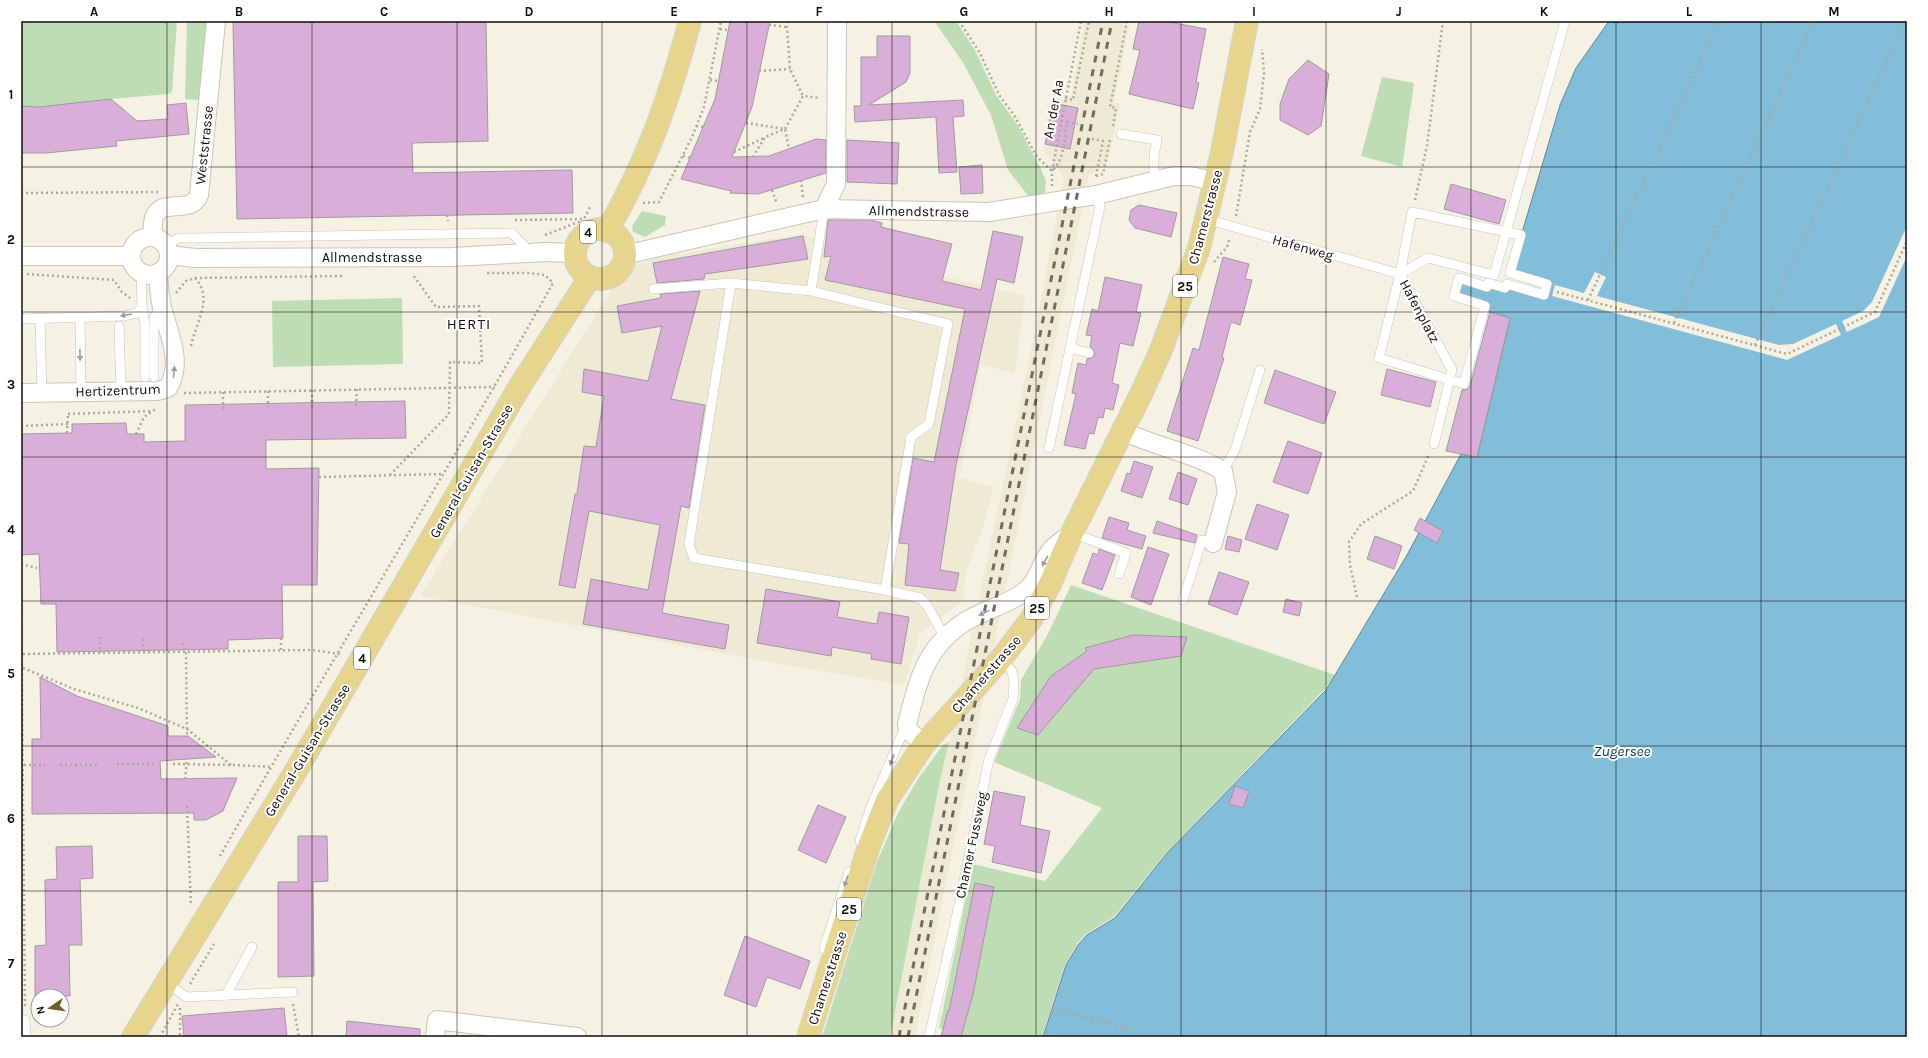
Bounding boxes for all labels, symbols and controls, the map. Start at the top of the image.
text: A [90,4,98,19]
text: B [235,4,243,19]
text: C [380,4,388,19]
text: D [525,4,534,19]
text: E [670,4,678,19]
text: F [815,4,823,19]
text: G [960,4,968,19]
text: H [1104,4,1114,19]
text: I [1252,4,1256,19]
text: J [1396,4,1402,19]
text: K [1540,4,1549,19]
text: L [1686,4,1693,19]
text: M [1828,4,1840,19]
street label: An der Aa [1039,78,1068,140]
text: 1 [9,87,13,102]
street label: Weststrasse [192,105,217,185]
street label: Chamerstrasse [1185,168,1226,266]
street label: Allmendstrasse [869,202,969,221]
road number: 4 [580,221,596,243]
street label: Hafenweg [1270,231,1335,264]
text: 2 [7,232,15,247]
street label: Allmendstrasse [322,249,422,266]
road number: 25 [1173,275,1197,297]
street label: Hafenplatz [1396,277,1443,346]
one-way arrow [120,312,132,318]
district label: HERTI [447,315,491,333]
one-way arrow [77,349,84,361]
one-way arrow [171,366,178,378]
text: 3 [7,377,15,392]
street label: Hertizentrum [75,381,161,400]
street label: General-Guisan-Strasse [426,401,517,541]
text: 4 [7,522,15,537]
one-way arrow [1042,555,1049,566]
road number: 25 [1025,597,1049,619]
one-way arrow [978,610,989,616]
street label: Chamerstrasse [948,632,1025,717]
road number: 4 [354,647,370,669]
text: 5 [7,666,15,681]
street label: General-Guisan-Strasse [261,681,354,820]
water label: Zugersee [1594,742,1650,760]
one-way arrow [889,754,895,766]
street label: Chamer Fussweg [952,790,991,900]
text: 6 [7,811,15,826]
one-way arrow [843,876,849,888]
road number: 25 [837,898,861,920]
street label: Chamerstrasse [804,929,851,1027]
text: 7 [8,956,15,971]
north arrow [30,988,70,1028]
text: N [34,1005,48,1015]

